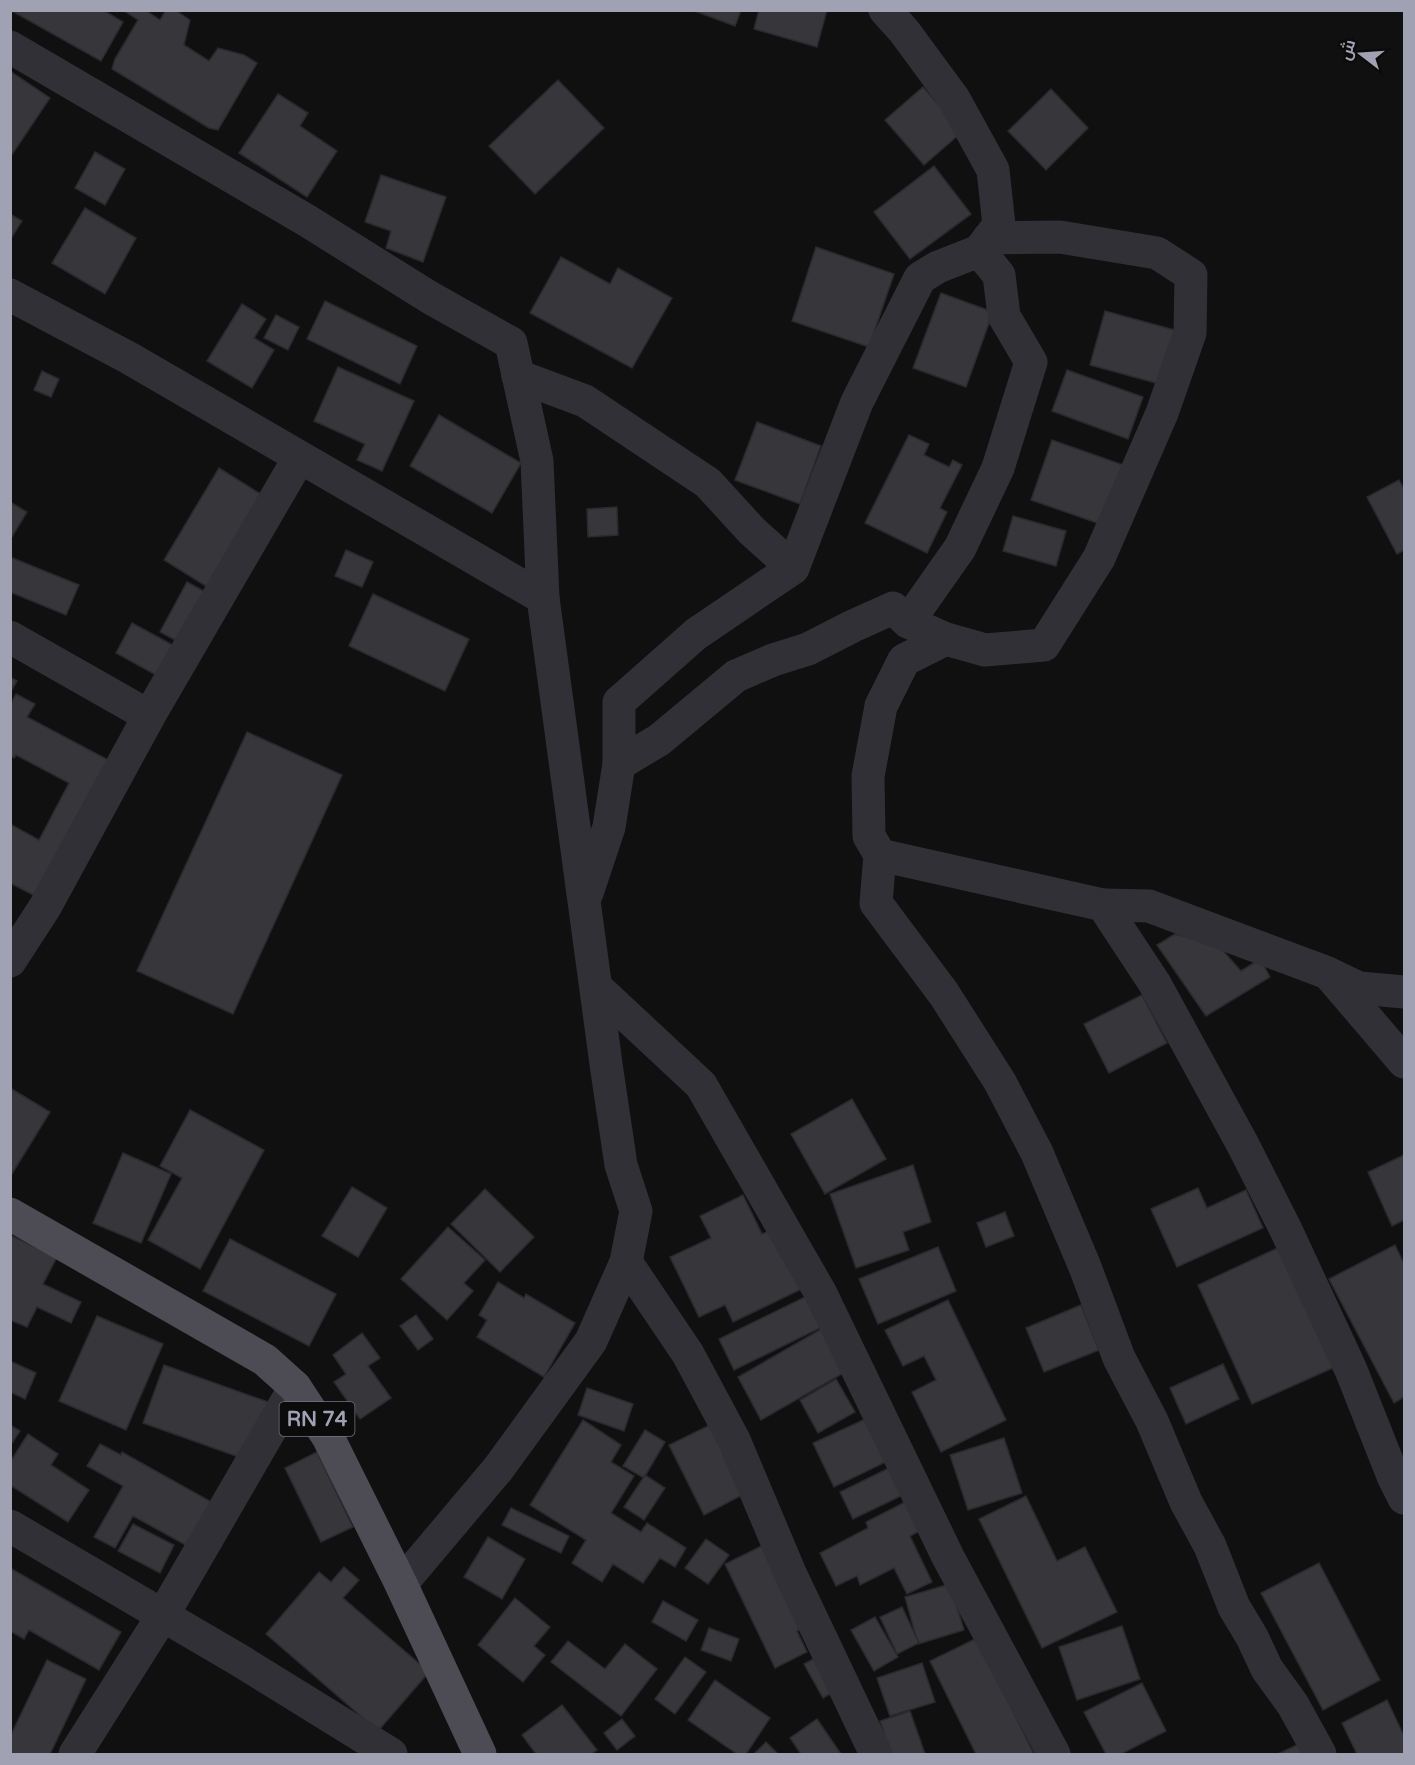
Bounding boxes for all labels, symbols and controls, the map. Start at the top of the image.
north arrow [1331,24,1391,84]
text: ش [1335,37,1360,63]
road number: RN 74 [280,1402,354,1436]

